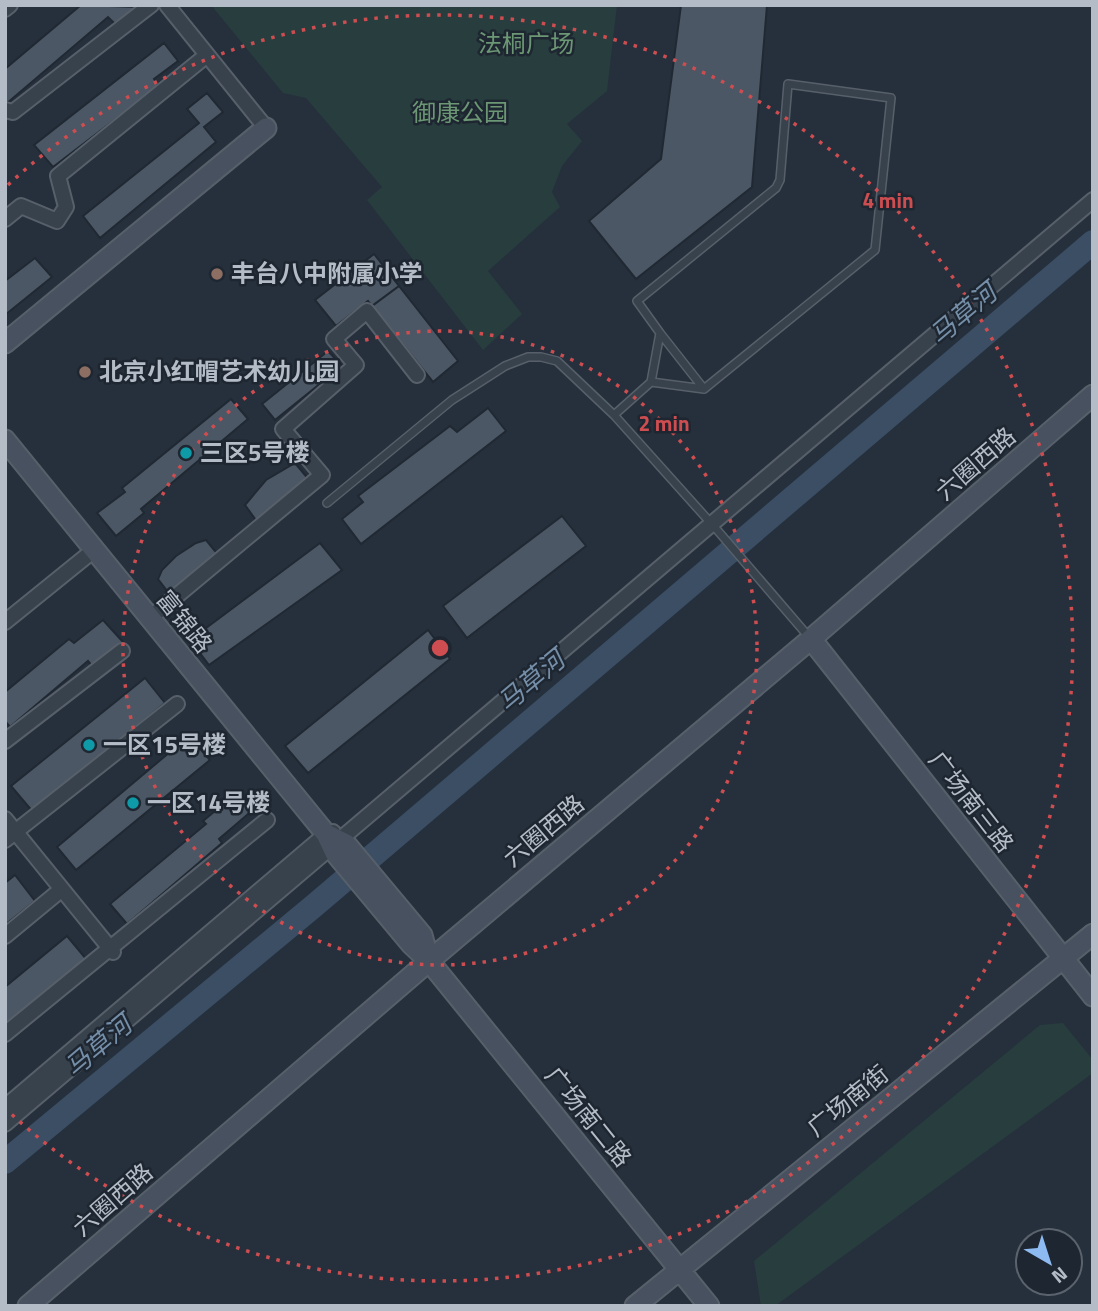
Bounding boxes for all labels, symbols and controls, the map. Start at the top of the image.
park label: 法桐广场 [478,25,574,61]
park label: 御康公园 [412,94,508,130]
text: 4 min [862,184,914,216]
place label: 丰台八中附属小学 [231,255,423,291]
marker: 丰台八中附属小学 [209,266,225,282]
water label: 马草河 [920,270,1009,354]
place label: 北京小红帽艺术幼儿园 [99,353,339,389]
marker: 北京小红帽艺术幼儿园 [77,364,93,380]
text: 2 min [638,407,690,439]
street label: 六圈西路 [927,418,1023,508]
place label: 三区5号楼 [200,434,309,470]
marker: 三区5号楼 [178,445,194,461]
street label: 富锦路 [148,582,221,661]
centre of rings [428,636,452,660]
water label: 马草河 [488,637,577,721]
place label: 一区15号楼 [103,726,226,762]
marker: 一区15号楼 [81,737,97,753]
street label: 广场南三路 [921,743,1023,860]
place label: 一区14号楼 [147,784,270,820]
street label: 六圈西路 [495,786,592,875]
marker: 一区14号楼 [125,795,141,811]
water label: 马草河 [55,1002,144,1086]
street label: 广场南街 [799,1056,896,1144]
street label: 广场南二路 [537,1058,641,1174]
street label: 六圈西路 [64,1154,160,1244]
north arrow [1014,1227,1084,1297]
text: N [1046,1260,1074,1291]

